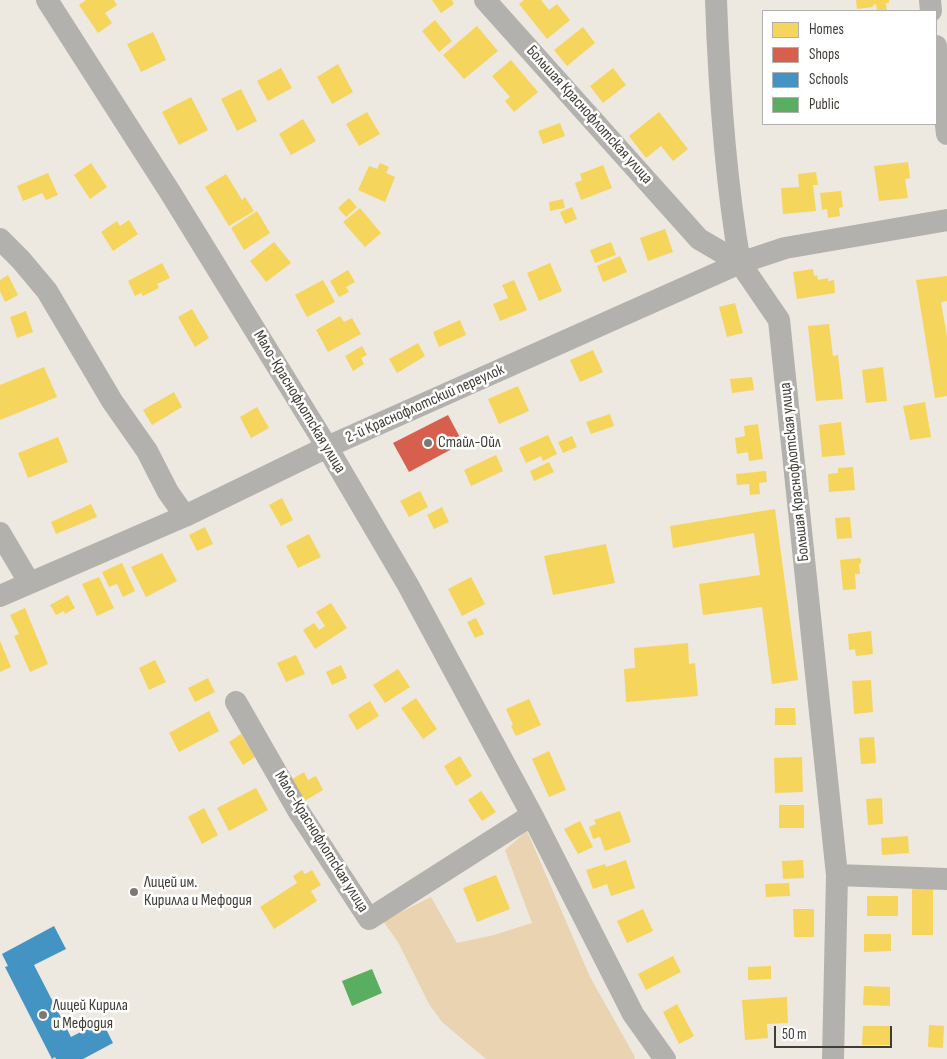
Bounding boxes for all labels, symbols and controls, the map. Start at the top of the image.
legend [762,10,937,125]
text: Homes [809,20,844,39]
street label: Большая Краснофлотская улица [522,42,656,188]
text: Shops [809,45,840,64]
text: Schools [809,70,848,89]
text: Public [809,95,840,114]
street label: Мало-Краснофлотская улица [249,327,349,477]
street label: 2-й Краснофлотский переулок [343,360,507,448]
street label: Большая Краснофлотская улица [776,382,814,562]
place label: Стайл-Ойл [438,433,501,453]
marker: Стайл-Ойл [422,437,434,449]
street label: Мало-Краснофлотская улица [270,768,372,916]
place label: Лицей им. Кирилла и Мефодия [144,873,252,911]
marker: Лицей им. Кирилла и Мефодия [128,886,140,898]
place label: Лицей Кирила и Мефодия [53,996,128,1034]
marker: Лицей Кирила и Мефодия [37,1009,49,1021]
scale bar [777,1016,894,1048]
text: 50 m [782,1025,807,1044]

